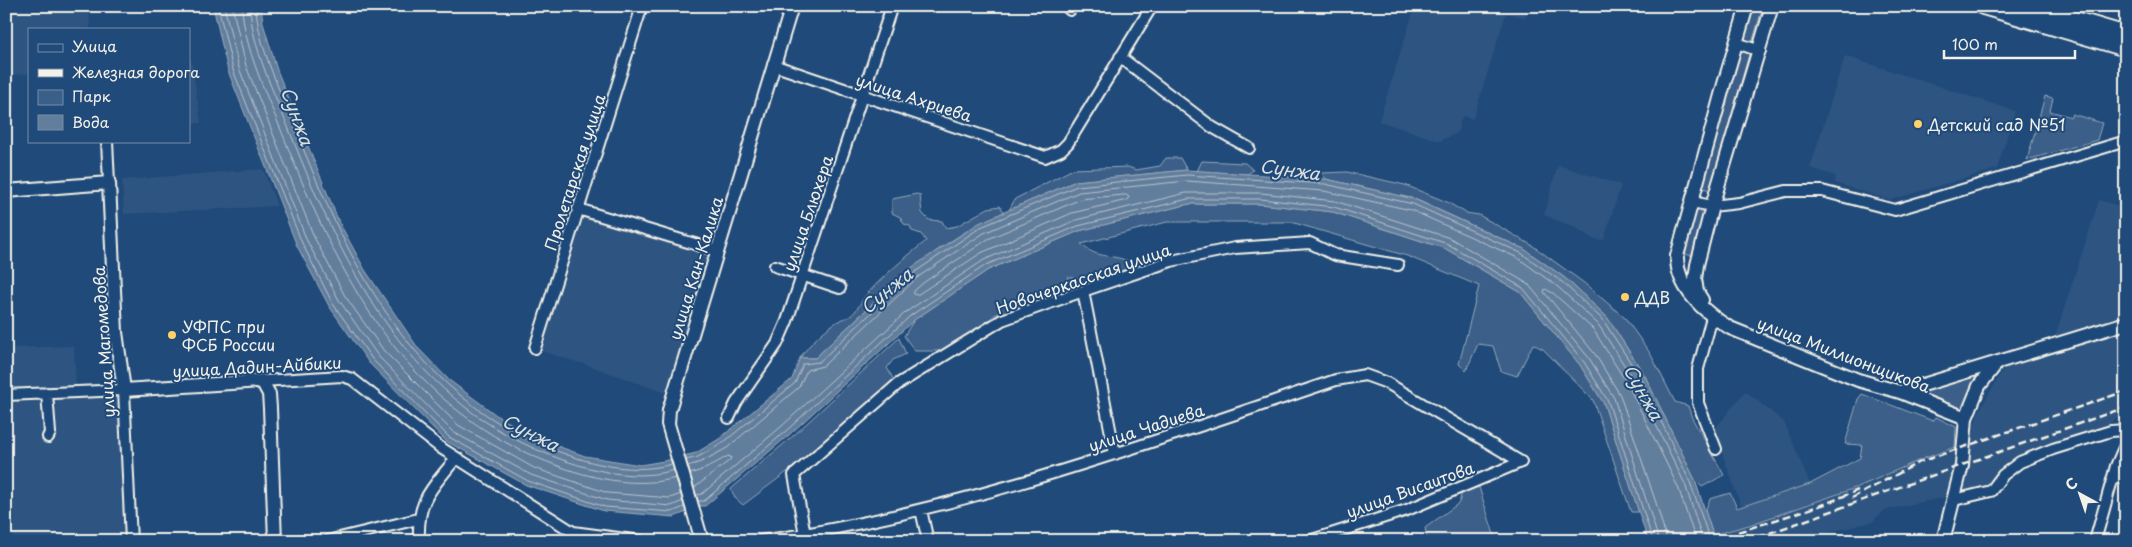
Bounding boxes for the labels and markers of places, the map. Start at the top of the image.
place label: Детский сад №51 [1927,112,2066,136]
marker: Детский сад №51 [1912,118,1924,130]
place label: ДДВ [1634,285,1670,309]
marker: ДДВ [1619,291,1631,303]
place label: УФПС при ФСБ России [182,314,275,356]
marker: УФПС при ФСБ России [166,329,178,341]

